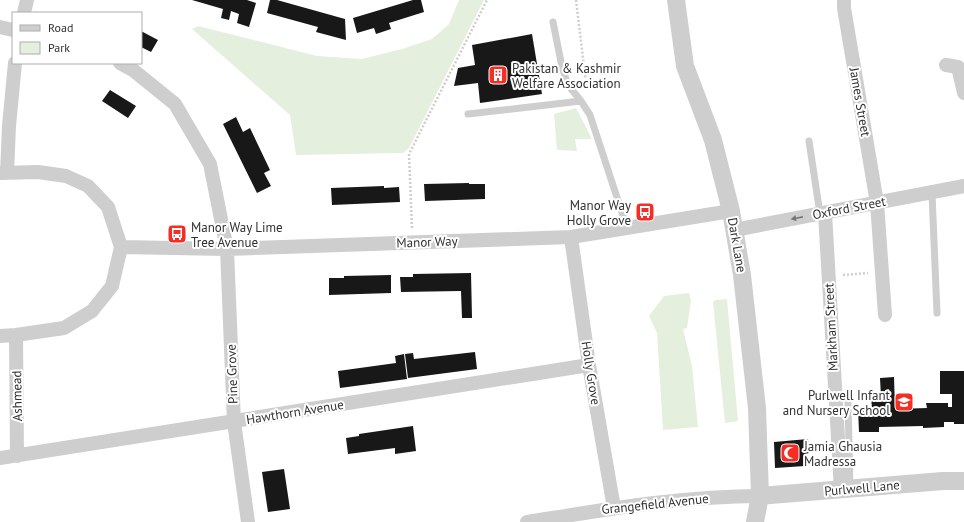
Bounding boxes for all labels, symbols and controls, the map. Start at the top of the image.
legend [12,12,142,64]
text: Road [48,20,73,35]
text: Park [48,40,70,55]
place label: Pakistan & Kashmir Welfare Association [512,60,622,92]
building icon: Pakistan & Kashmir Welfare Association [487,64,509,86]
street label: James Street [845,65,875,138]
street label: Oxford Street [811,192,888,223]
place label: Manor Way Holly Grove [567,197,631,229]
bus stop icon: Manor Way Holly Grove [634,201,656,223]
street label: Dark Lane [724,216,750,274]
one-way arrow [791,216,804,222]
place label: Manor Way Lime Tree Avenue [191,219,283,251]
bus stop icon: Manor Way Lime Tree Avenue [166,223,188,245]
street label: Manor Way [396,232,458,252]
street label: Markham Street [820,282,842,371]
street label: Holly Grove [578,340,604,406]
street label: Pine Grove [222,344,242,404]
street label: Ashmead [8,370,26,422]
place label: Purlwell Infant and Nursery School [783,387,891,419]
school or university icon: Purlwell Infant and Nursery School [893,391,915,413]
street label: Hawthorn Avenue [245,396,345,428]
place label: Jamia Ghausia Madressa [803,438,882,470]
mosque icon: Jamia Ghausia Madressa [779,442,801,464]
street label: Purlwell Lane [824,476,900,500]
street label: Grangefield Avenue [601,490,709,518]

